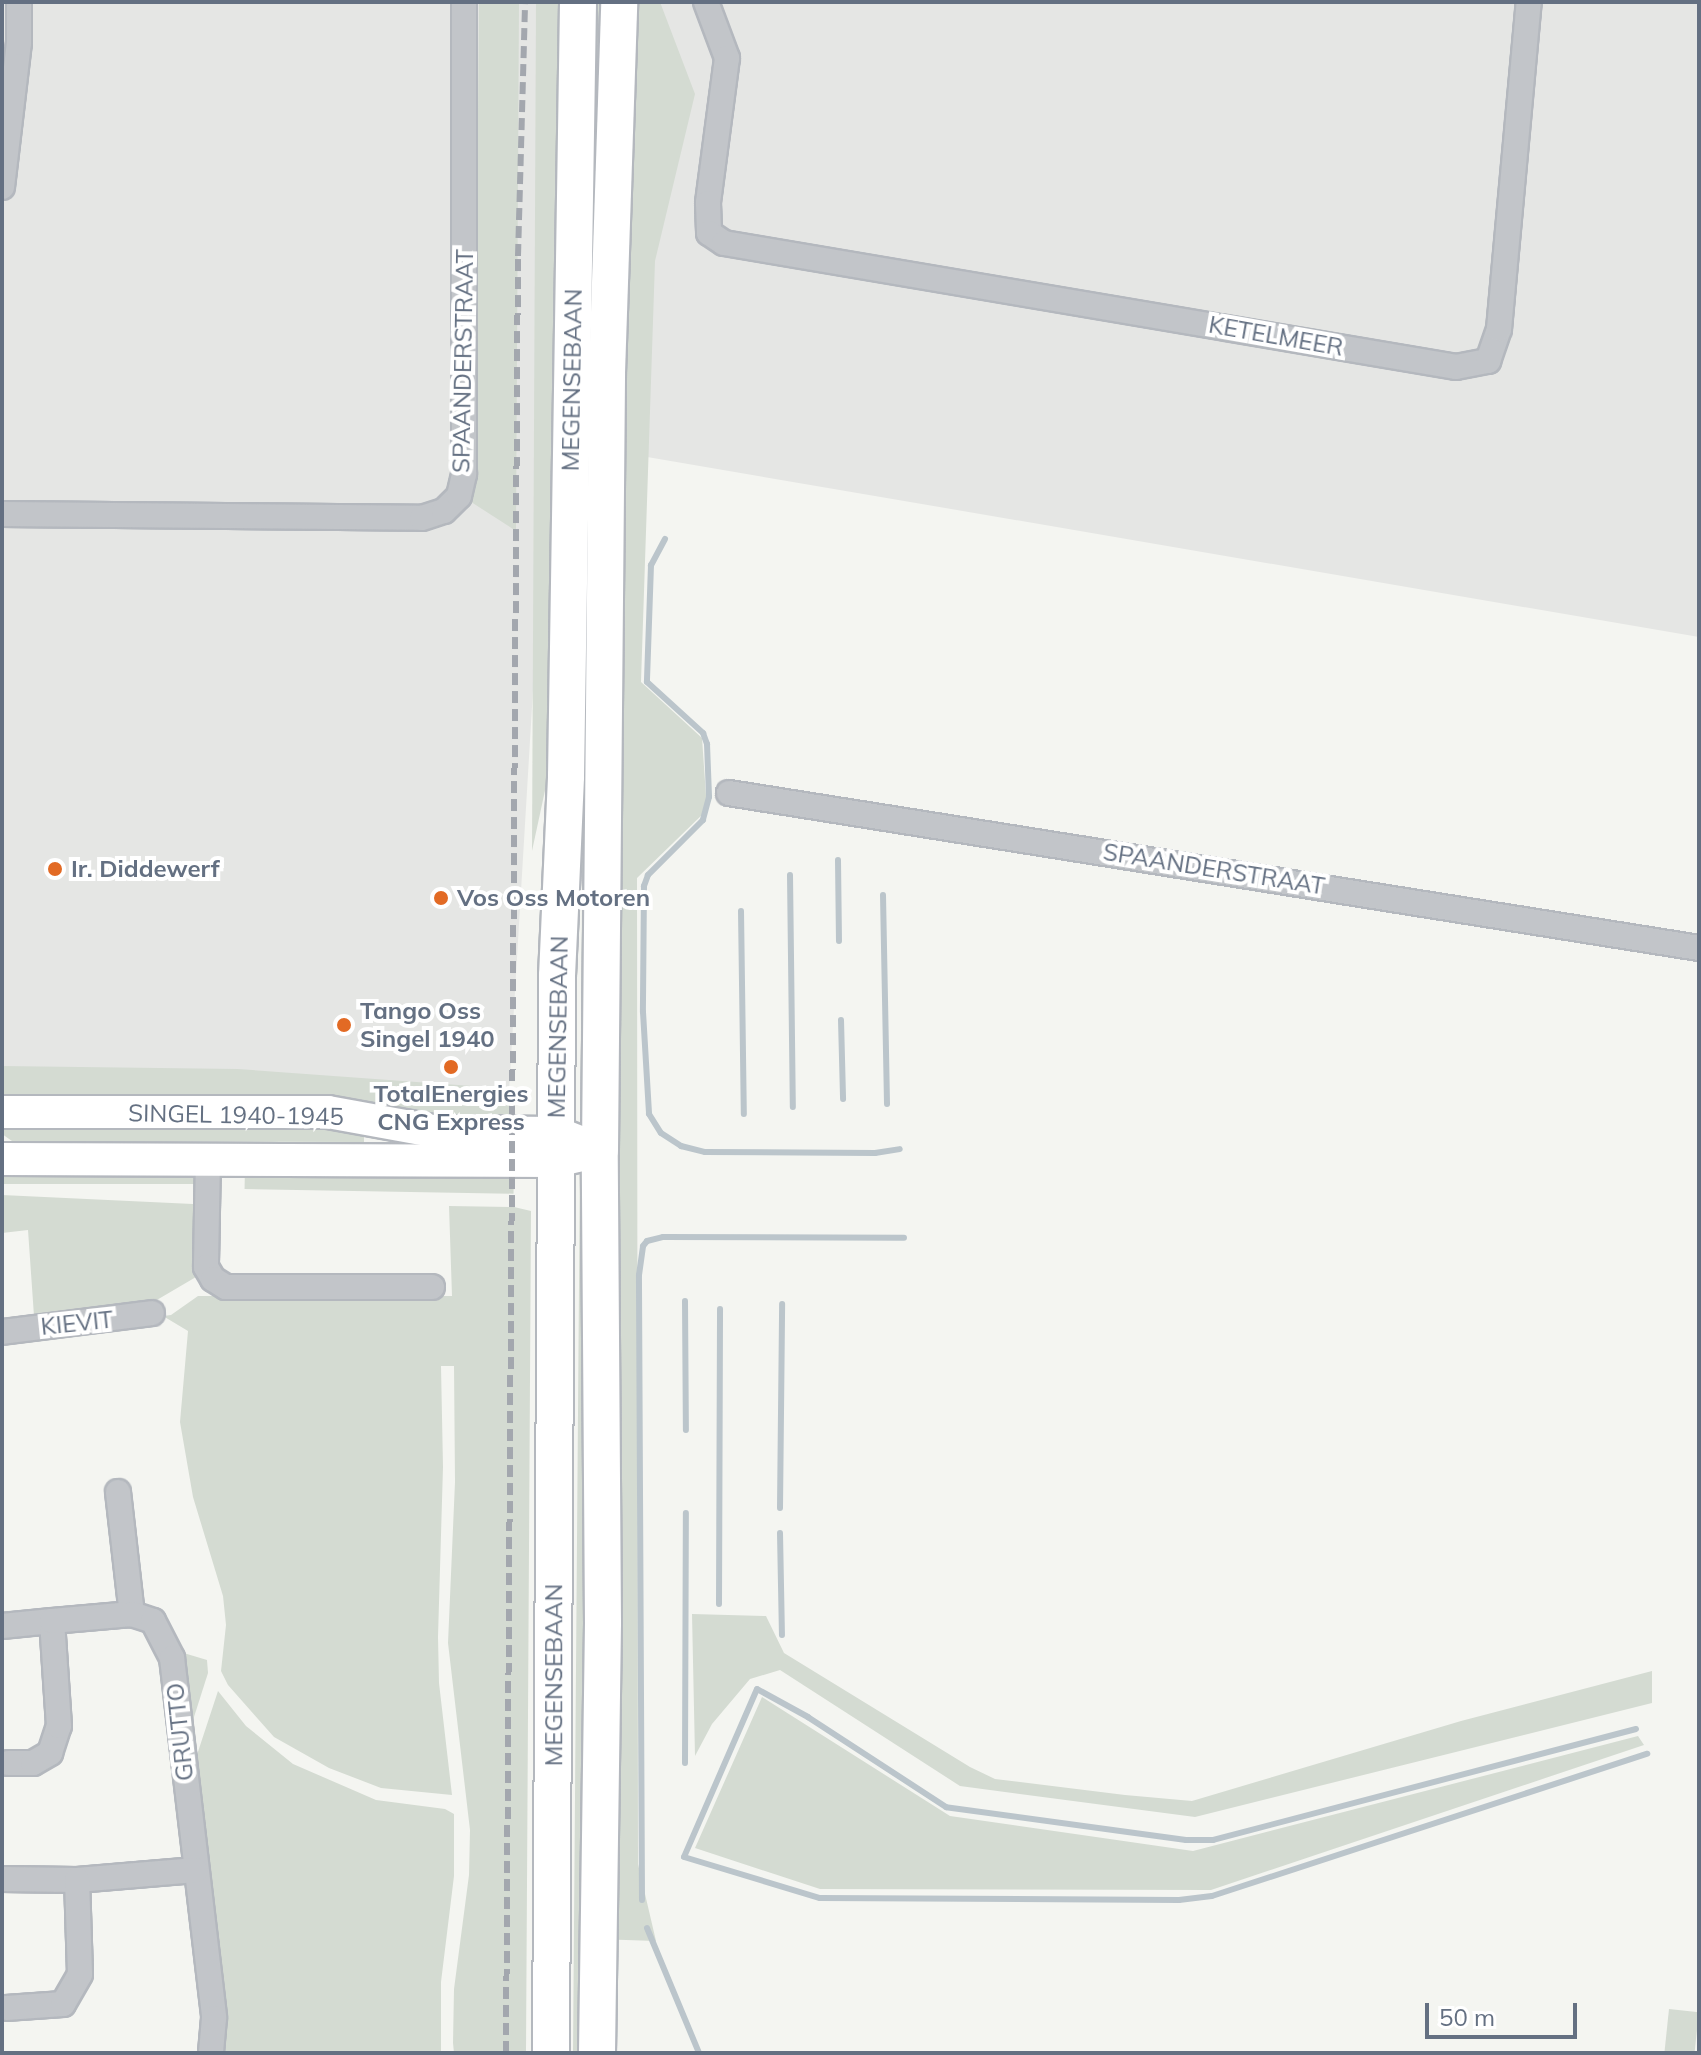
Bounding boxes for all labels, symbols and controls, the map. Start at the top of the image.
street label: SPAANDERSTRAAT [447,249,479,473]
street label: MEGENSEBAAN [556,288,588,472]
street label: KETELMEER [1206,310,1346,362]
street label: SPAANDERSTRAAT [1101,837,1327,901]
place label: Ir. Diddewerf [71,855,220,883]
marker: Ir. Diddewerf [46,860,64,878]
place label: Vos Oss Motoren [457,884,650,912]
marker: Vos Oss Motoren [432,889,450,907]
street label: MEGENSEBAAN [542,935,574,1119]
place label: Tango Oss Singel 1940 [360,997,495,1053]
marker: Tango Oss Singel 1940 [335,1016,353,1034]
marker: TotalEnergies CNG Express [442,1058,460,1076]
place label: TotalEnergies CNG Express [374,1080,528,1136]
street label: SINGEL 1940-1945 [128,1099,344,1131]
street label: KIEVIT [39,1305,115,1341]
street label: MEGENSEBAAN [540,1584,568,1766]
street label: GRUTTO [161,1682,199,1782]
scale bar [1429,1987,1581,2037]
text: 50 m [1439,2002,1495,2032]

